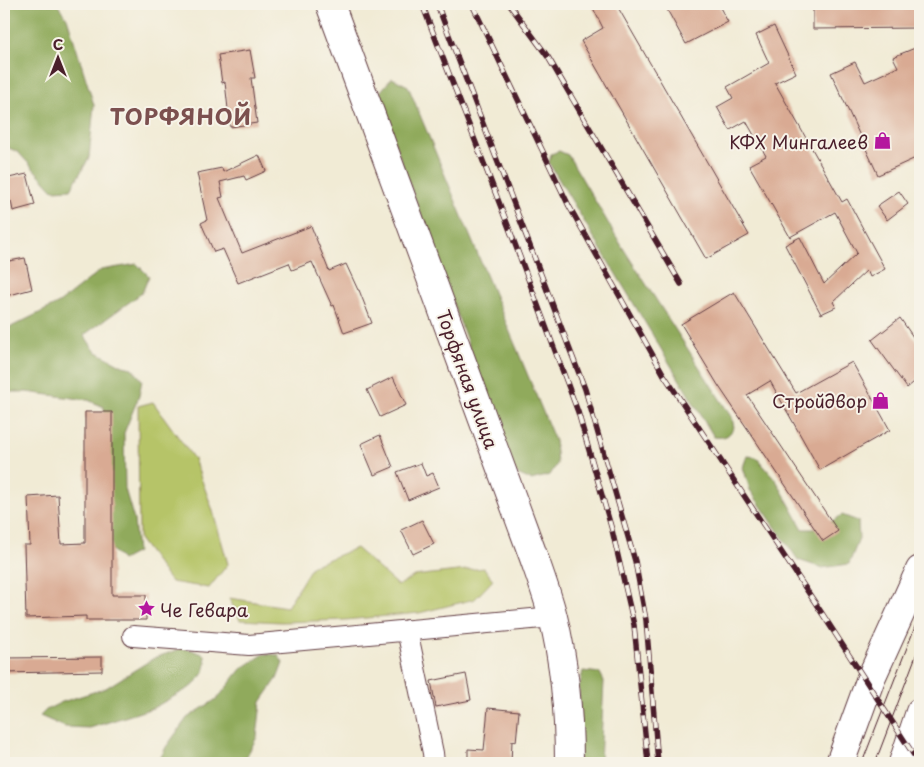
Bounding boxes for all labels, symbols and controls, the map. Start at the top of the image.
north arrow [32,32,82,82]
text: С [53,34,63,55]
district label: ТОРФЯНОЙ [110,99,252,132]
place label: КФХ Мингалеев [729,128,868,155]
shop icon: КФХ Мингалеев [872,131,892,151]
street label: Торфяная улица [430,306,506,453]
place label: Стройдвор [772,387,867,414]
shop icon: Стройдвор [871,390,891,410]
place label: Че Гевара [160,596,249,623]
place icon: Че Гевара [136,599,156,619]

